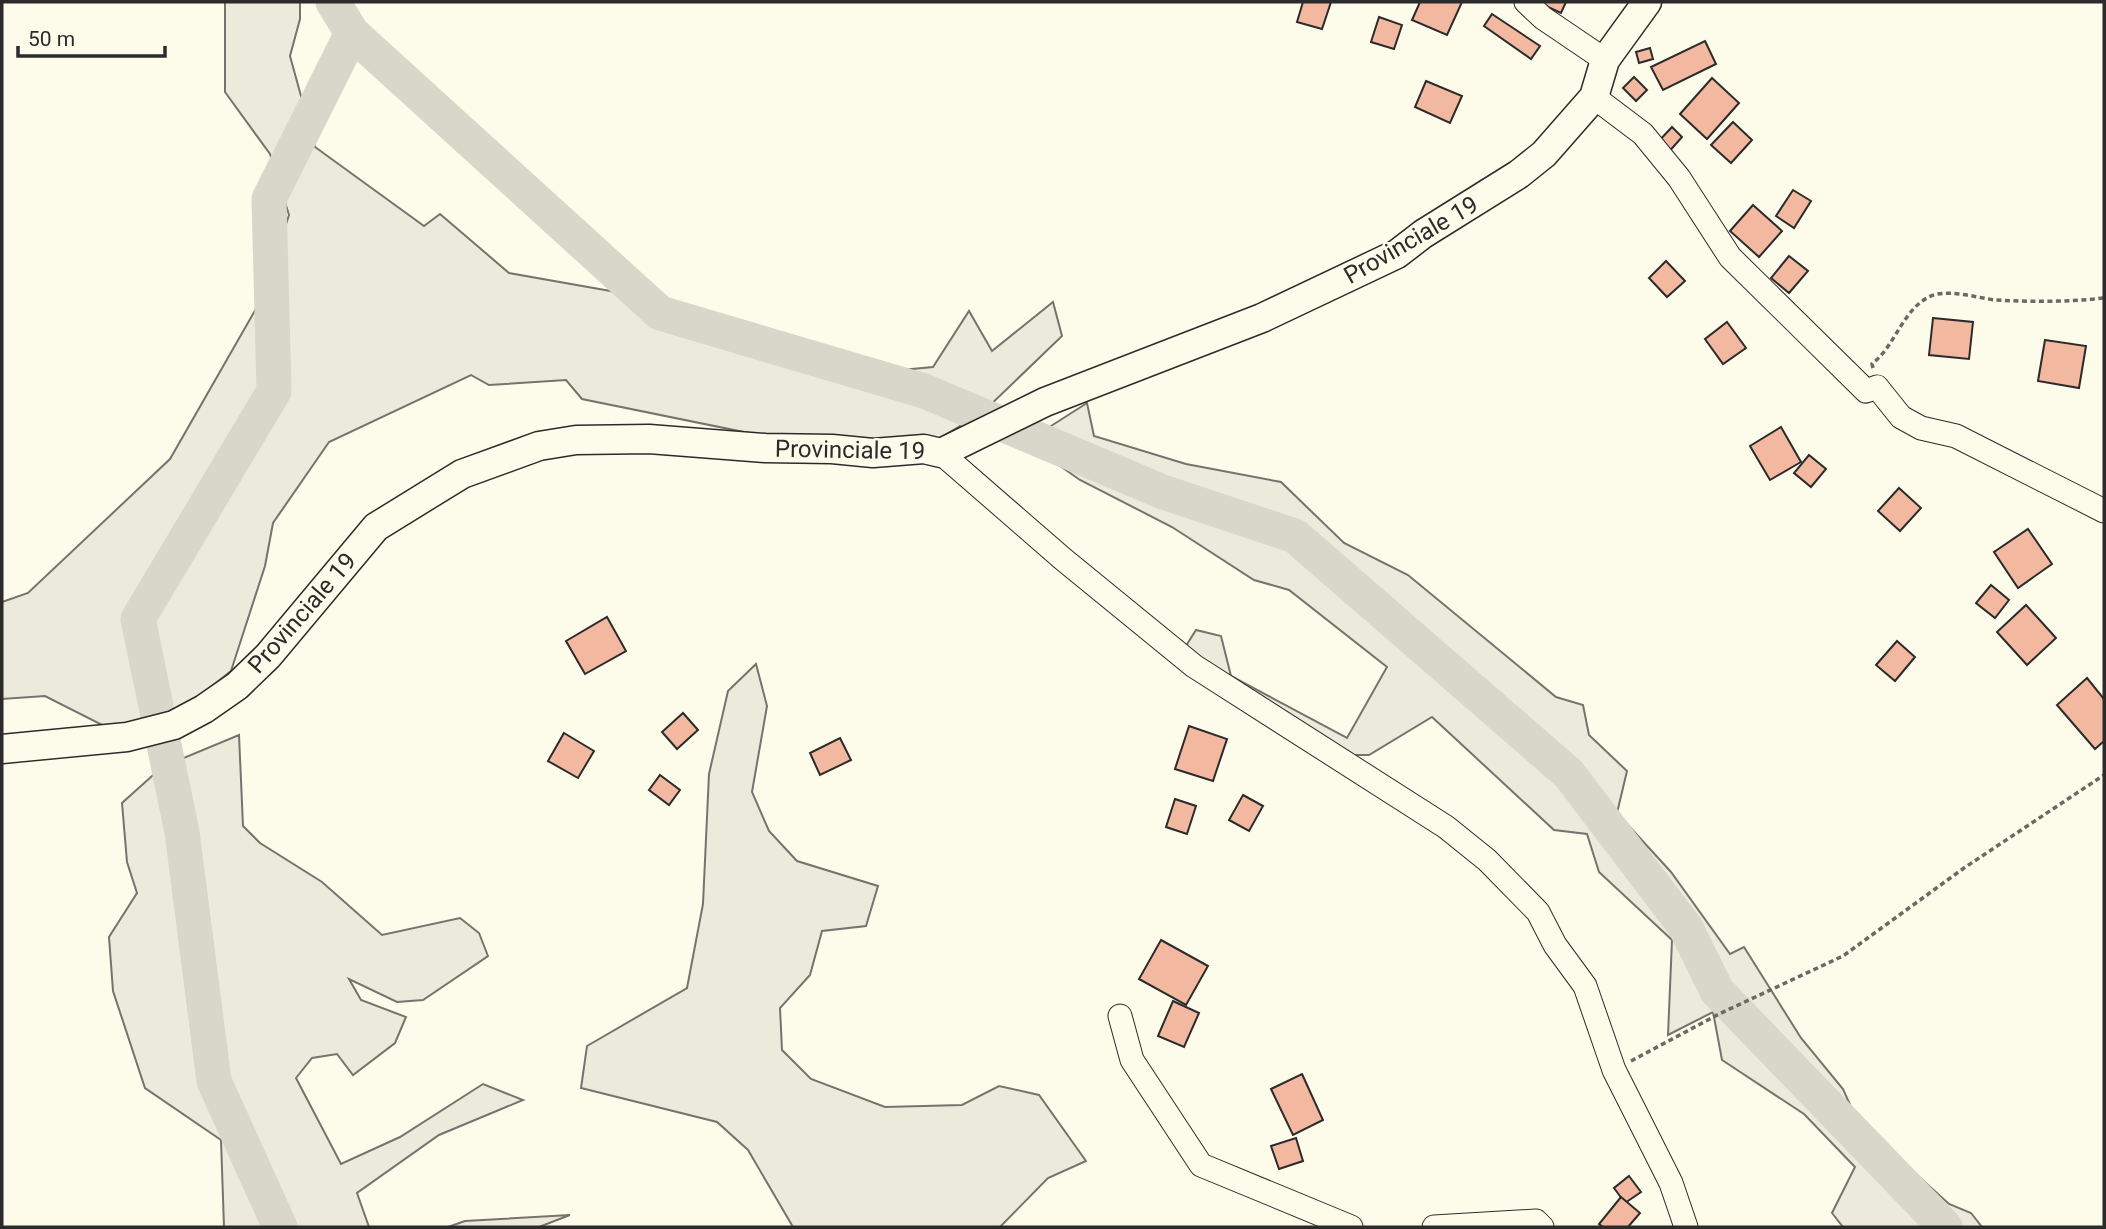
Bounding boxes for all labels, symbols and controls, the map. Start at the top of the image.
scale bar [18,14,164,58]
text: 50 m [28,27,75,51]
street label: Provinciale 19 [1339,190,1483,290]
street label: Provinciale 19 [775,435,925,465]
street label: Provinciale 19 [242,547,362,679]

